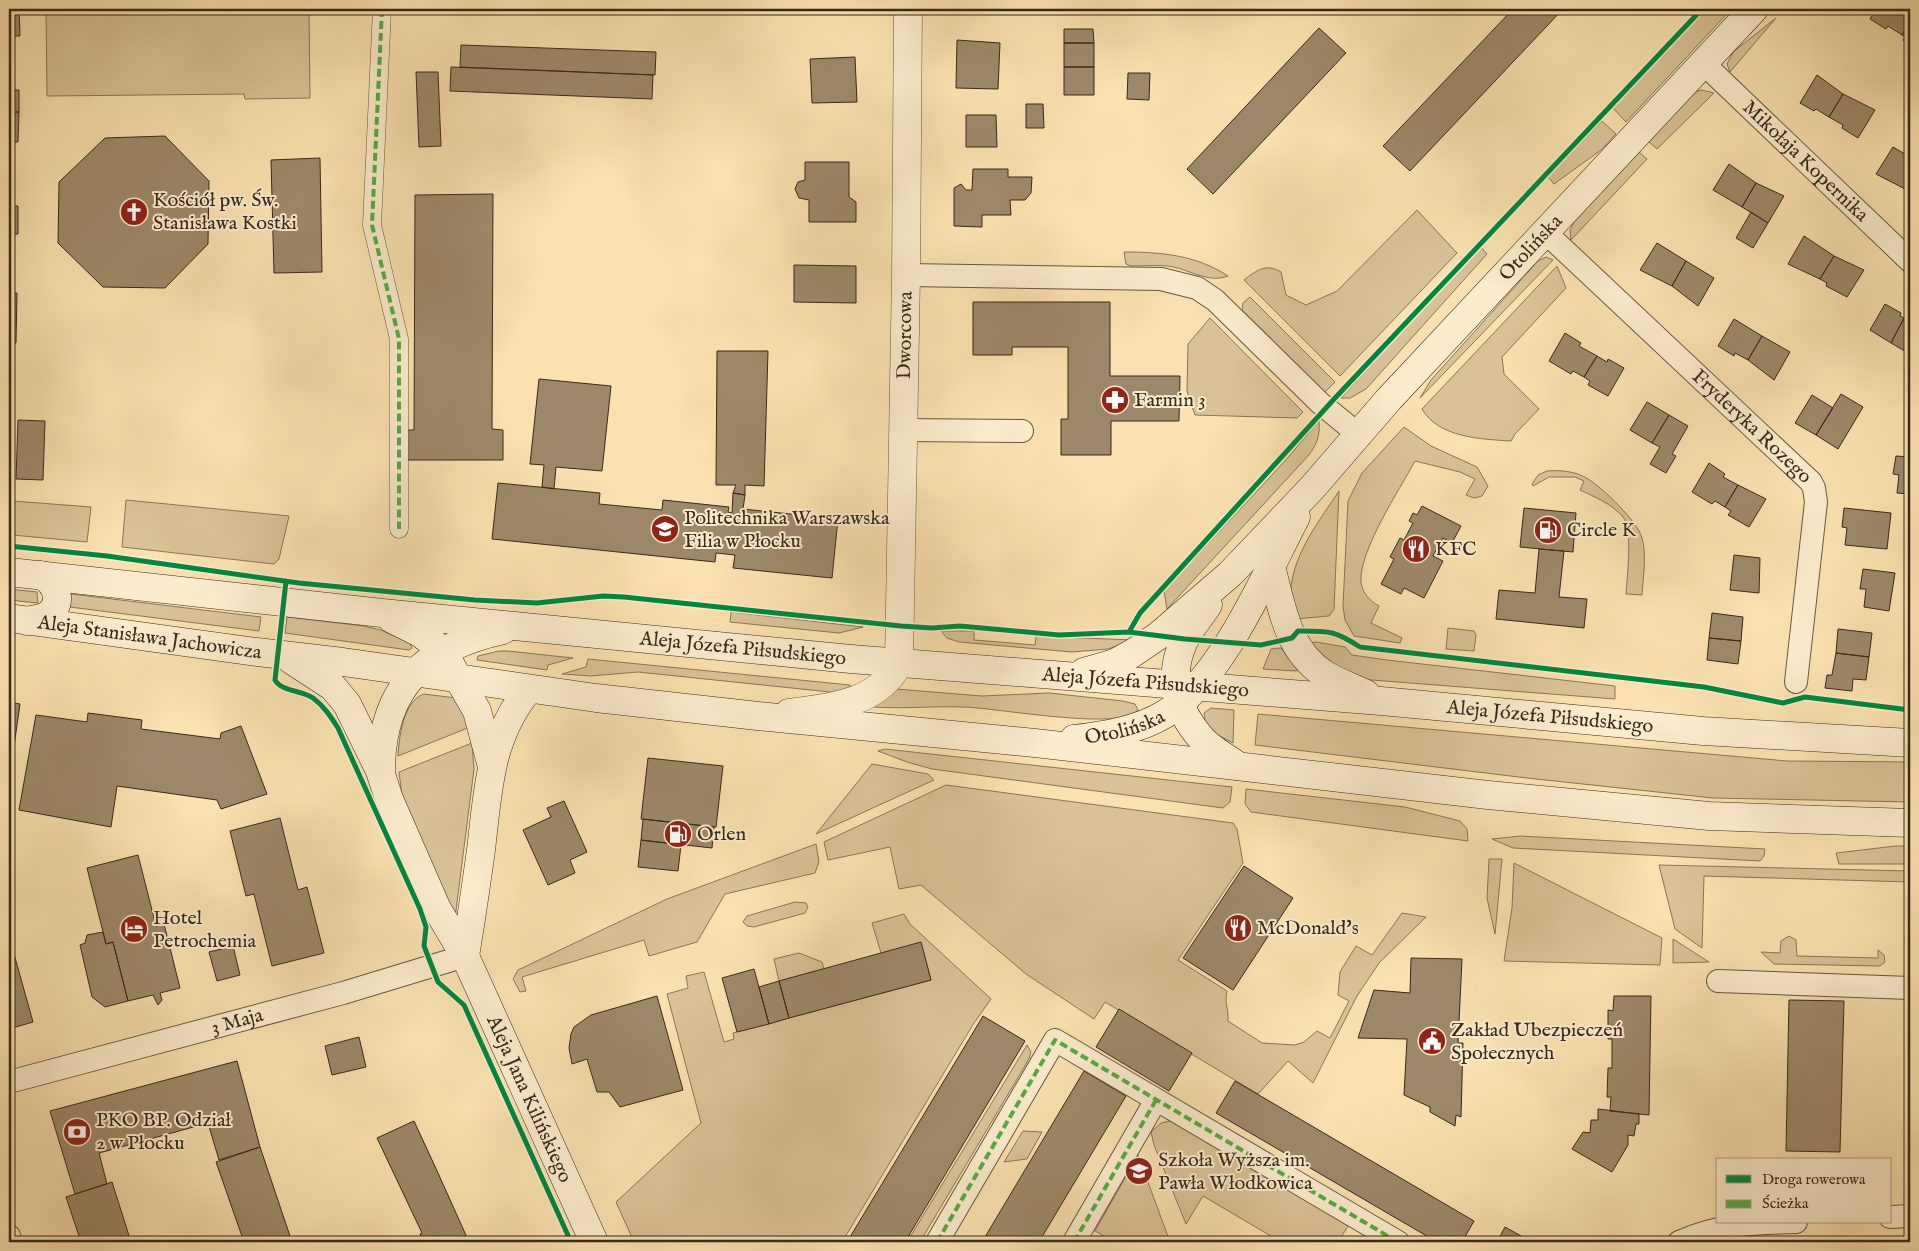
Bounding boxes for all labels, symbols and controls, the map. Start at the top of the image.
street label: Mikołaja Kopernika [1737,95,1874,228]
place label: Kościół pw. Św. Stanisława Kostki [153,188,297,236]
church icon: Kościół pw. Św. Stanisława Kostki [119,197,149,227]
street label: Otolińska [1494,209,1568,286]
street label: Dworcowa [892,291,918,380]
street label: Fryderyka Rozego [1687,364,1817,489]
pharmacy icon: Farmin 3 [1100,385,1130,415]
place label: Farmin 3 [1134,388,1206,413]
place label: Politechnika Warszawska Filia w Płocku [684,506,890,554]
school or university icon: Politechnika Warszawska Filia w Płocku [650,514,680,544]
fuel station icon: Circle K [1533,515,1563,545]
place label: Circle K [1567,518,1636,543]
restaurant icon: KFC [1401,534,1431,564]
place label: KFC [1435,537,1476,562]
street label: Aleja Stanisława Jachowicza [35,609,263,665]
street label: Aleja Józefa Piłsudskiego [638,626,848,671]
street label: Aleja Józefa Piłsudskiego [1040,662,1250,703]
street label: Aleja Józefa Piłsudskiego [1445,695,1655,739]
street label: Otolińska [1083,704,1169,750]
fuel station icon: Orlen [663,819,693,849]
place label: Orlen [697,822,746,847]
place label: Hotel Petrochemia [153,906,257,954]
restaurant icon: McDonald's [1223,913,1253,943]
hotel icon: Hotel Petrochemia [119,914,149,944]
place label: McDonald's [1257,916,1359,941]
street label: 3 Maja [208,1002,266,1040]
street label: Aleja Jana Kilińskiego [480,1010,578,1187]
place label: Zakład Ubezpieczeń Społecznych [1451,1018,1623,1066]
public building icon: Zakład Ubezpieczeń Społecznych [1417,1026,1447,1056]
place label: PKO BP. Odział 2 w Płocku [96,1108,232,1156]
bank icon: PKO BP. Odział 2 w Płocku [62,1117,92,1147]
place label: Szkoła Wyższa im. Pawła Włodkowica [1158,1148,1313,1196]
school or university icon: Szkoła Wyższa im. Pawła Włodkowica [1124,1156,1154,1186]
legend [1716,1158,1892,1224]
text: Droga rowerowa [1762,1170,1866,1189]
text: Ścieżka [1762,1194,1809,1213]

